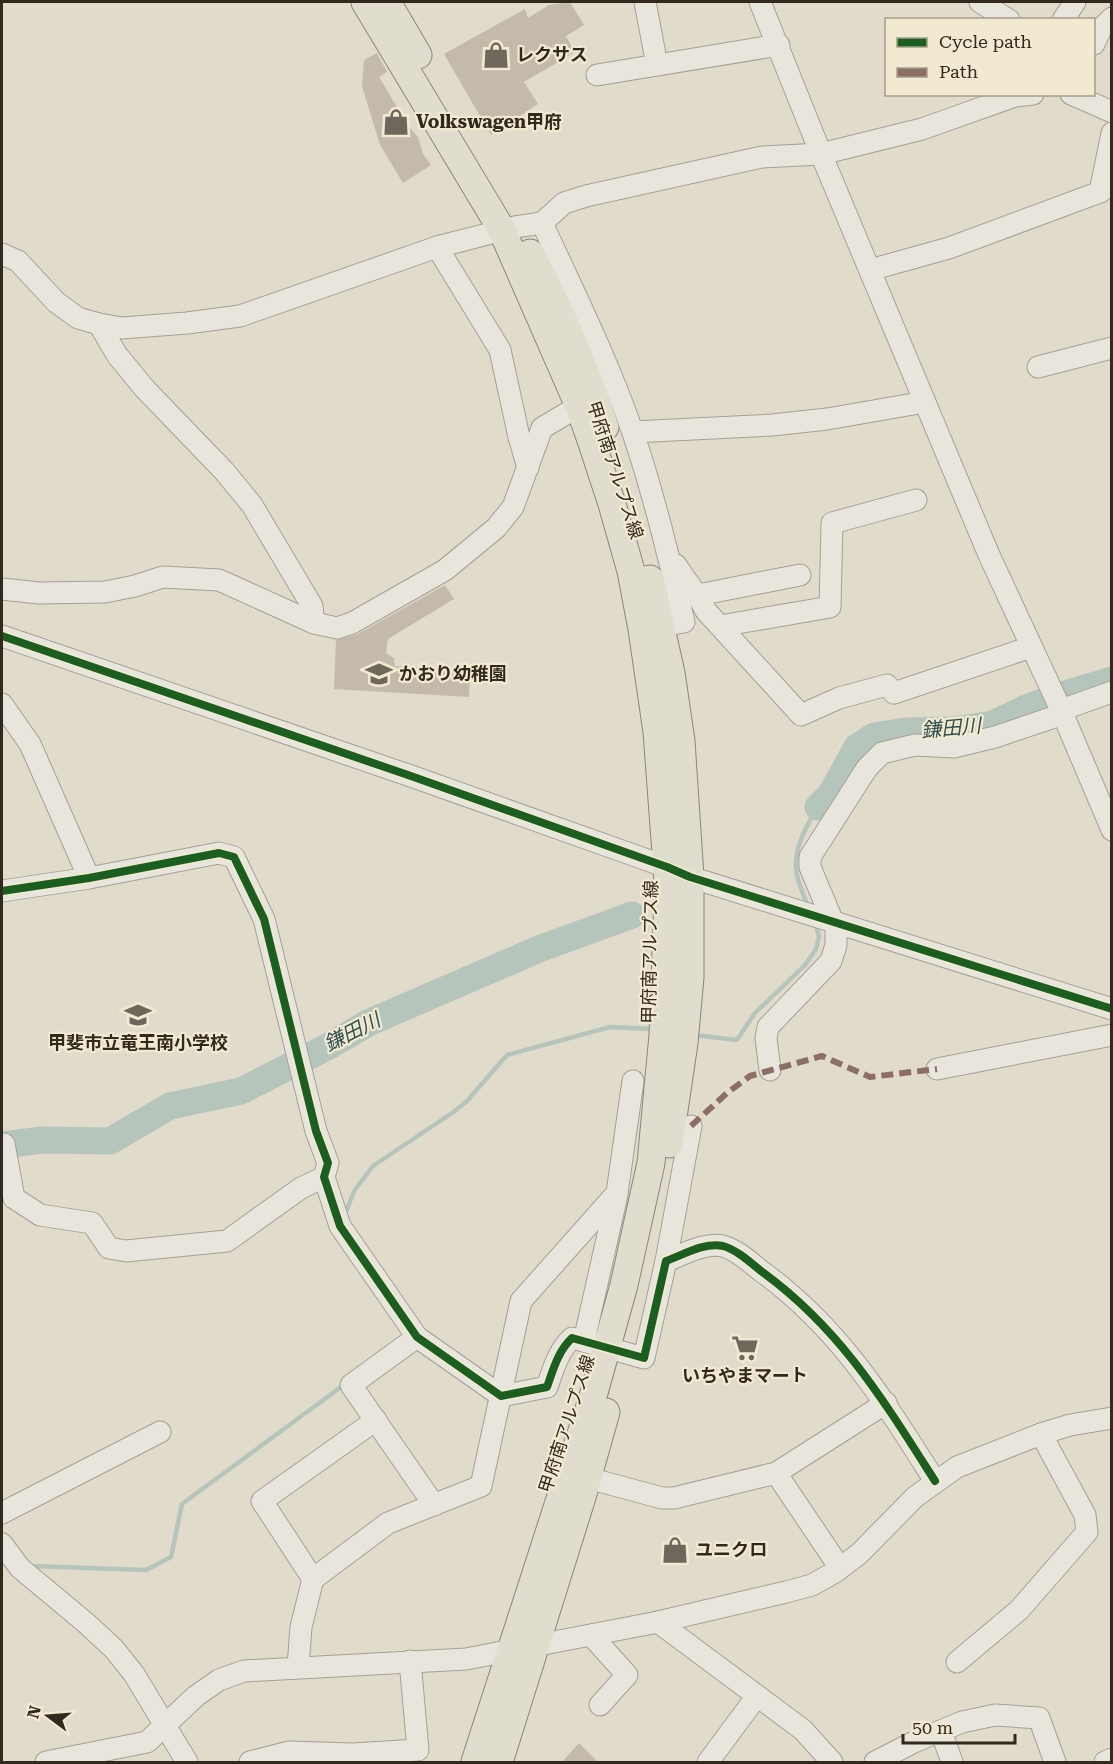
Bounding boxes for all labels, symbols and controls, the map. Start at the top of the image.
legend [885,18,1095,96]
text: Cycle path [939,31,1032,52]
shop icon: レクサス [481,40,511,70]
place label: レクサス [516,44,588,65]
text: Path [939,61,978,82]
shop icon: Volkswagen甲府 [381,107,411,137]
place label: Volkswagen甲府 [416,111,562,132]
street label: 甲府南アルプス線 [583,398,648,541]
school or university icon: かおり幼稚園 [364,659,394,689]
place label: かおり幼稚園 [399,663,507,684]
water label: 鎌田川 [920,713,984,743]
street label: 甲府南アルプス線 [638,880,661,1024]
school or university icon: 甲斐市立竜王南小学校 [123,1000,153,1030]
water label: 鎌田川 [320,1007,386,1056]
place label: 甲斐市立竜王南小学校 [48,1032,228,1053]
supermarket icon: いちやまマート [730,1333,760,1363]
street label: 甲府南アルプス線 [534,1352,599,1495]
place label: いちやまマート [682,1365,808,1386]
shop icon: ユニクロ [660,1535,690,1565]
place label: ユニクロ [695,1539,767,1560]
north arrow [18,1686,78,1746]
text: N [23,1703,45,1721]
scale bar [903,1707,1016,1745]
text: 50 m [912,1717,953,1738]

